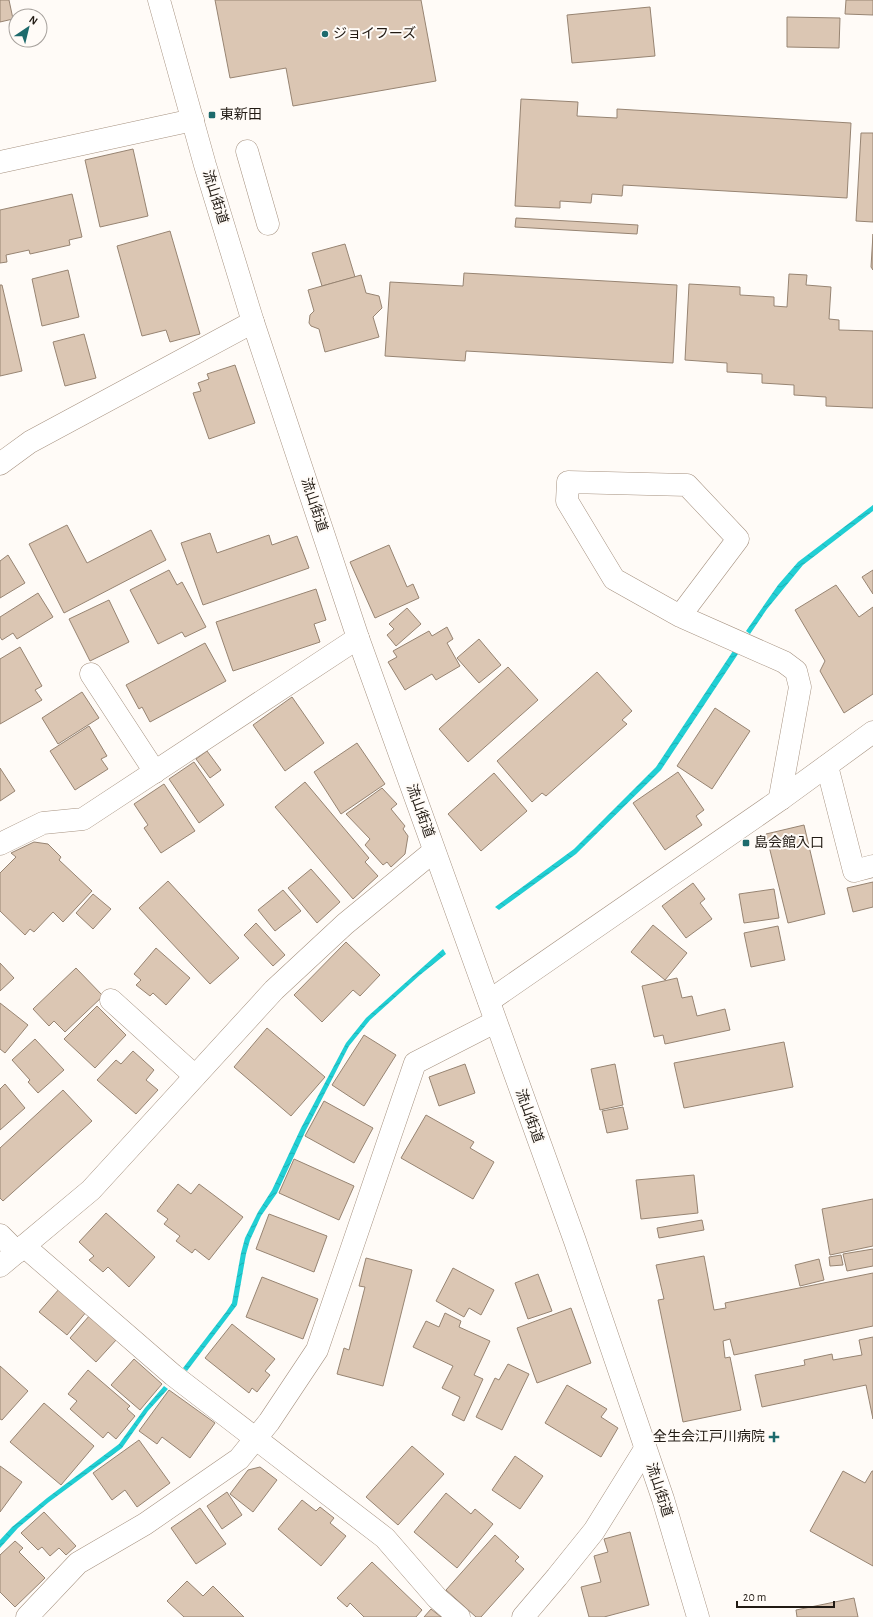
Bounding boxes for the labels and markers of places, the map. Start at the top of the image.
place label: ジョイフーズ [333,25,416,41]
marker: ジョイフーズ [320,29,330,39]
place label: 東新田 [220,107,262,122]
marker: 東新田 [207,110,217,120]
place label: 島会館入口 [754,835,824,850]
marker: 島会館入口 [741,838,751,848]
place label: 全生会江戸川病院 [653,1429,765,1444]
marker: 全生会江戸川病院 [768,1431,780,1443]

